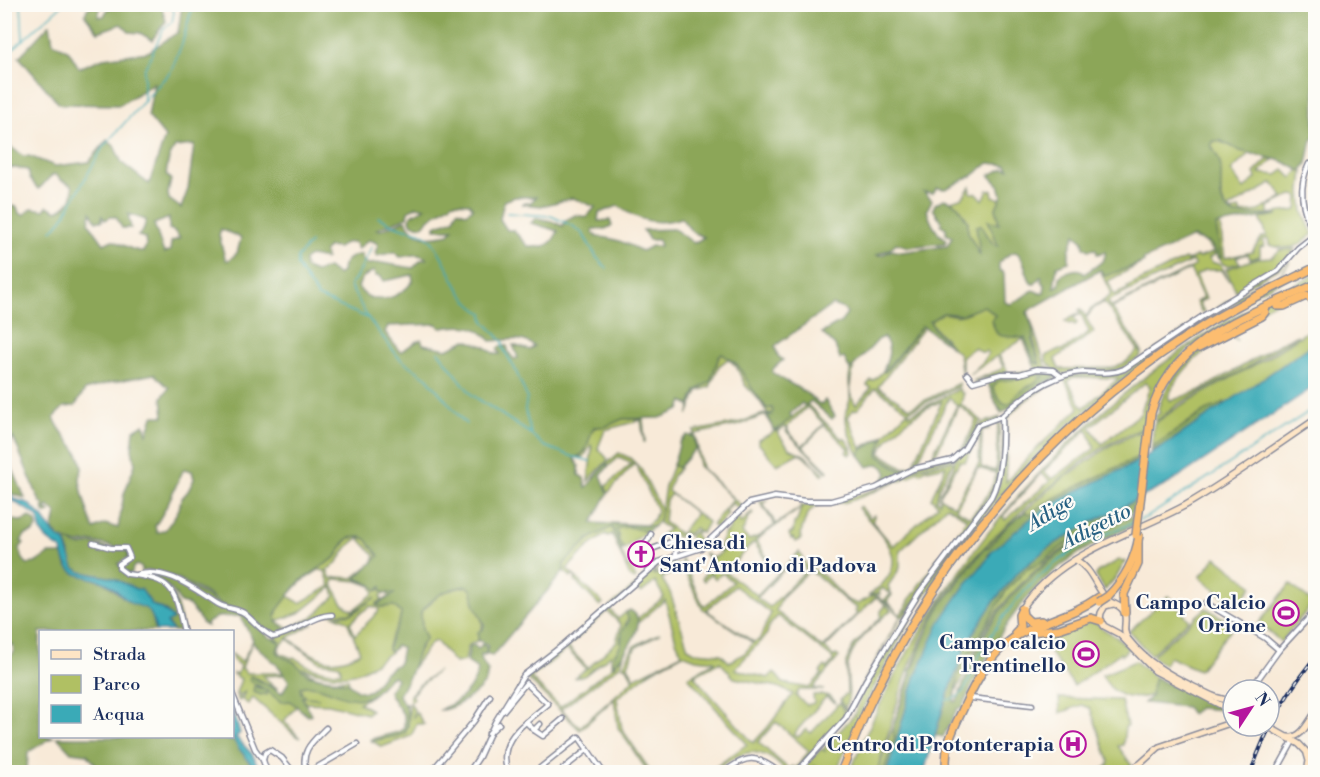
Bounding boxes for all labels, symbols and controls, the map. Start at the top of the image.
water label: Adige [1021,488,1079,538]
water label: Adigetto [1055,498,1136,556]
place label: Chiesa di Sant'Antonio di Padova [660,531,877,579]
church icon: Chiesa di Sant'Antonio di Padova [626,539,656,569]
place label: Campo Calcio Orione [1135,591,1266,639]
sports icon: Campo Calcio Orione [1271,598,1301,628]
legend [39,630,234,738]
place label: Campo calcio Trentinello [939,631,1066,679]
sports icon: Campo calcio Trentinello [1071,639,1101,669]
text: Strada [93,643,147,666]
text: Parco [93,673,140,696]
north arrow [1221,678,1281,738]
text: N [1251,689,1274,711]
text: Acqua [92,703,145,726]
hospital icon: Centro di Protonterapia [1058,729,1088,759]
place label: Centro di Protonterapia [827,733,1054,758]

